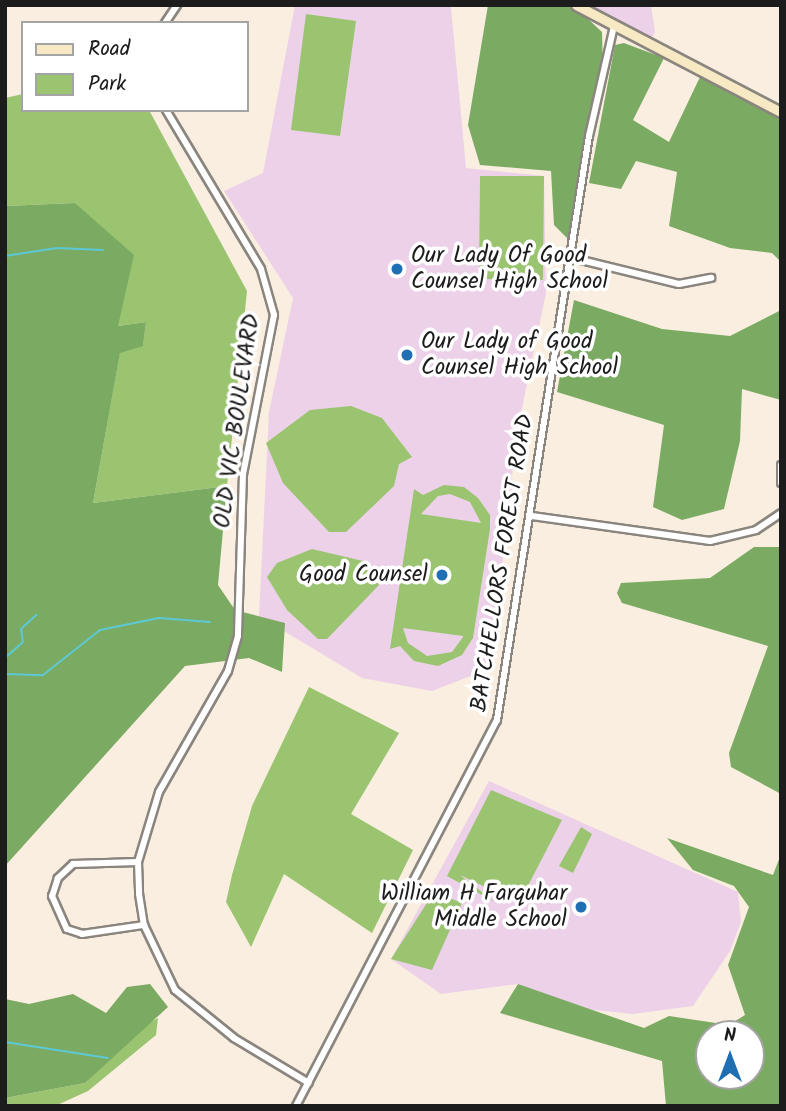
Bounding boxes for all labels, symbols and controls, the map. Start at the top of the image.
legend [21,21,248,112]
text: Road [88,33,130,66]
text: Park [88,68,126,101]
place label: Our Lady Of Good Counsel High School [411,242,608,296]
marker: Our Lady Of Good Counsel High School [389,261,405,277]
street label: OLD VIC BOULEVARD [209,312,267,530]
place label: Our Lady of Good Counsel High School [421,328,618,382]
marker: Our Lady of Good Counsel High School [399,347,415,363]
street label: BATCHELLORS FOREST ROAD [466,412,540,714]
place label: Good Counsel [299,561,428,589]
marker: Good Counsel [434,567,450,583]
place label: William H Farquhar Middle School [381,880,567,934]
marker: William H Farquhar Middle School [573,899,589,915]
north arrow [695,1020,765,1090]
text: N [724,1021,736,1051]

